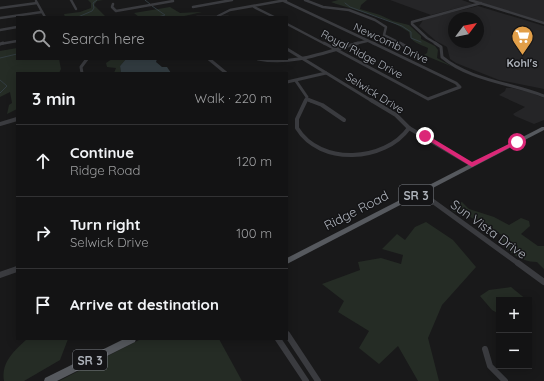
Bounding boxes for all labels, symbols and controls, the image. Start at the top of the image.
north arrow [448,12,484,48]
search box [16,16,288,60]
street label: Newcomb Drive [351,20,431,66]
supermarket icon: Kohl's [509,24,535,57]
street label: Royal Ridge Drive [318,26,406,82]
icon: search [30,27,52,49]
text: Search here [62,29,145,48]
place label: Kohl's [507,56,537,70]
street label: Selwick Drive [343,69,407,117]
text: 3 min [32,88,76,109]
text: Walk · 220 m [195,90,272,106]
route end [416,127,434,145]
route start [508,133,526,151]
text: Continue [70,143,134,162]
icon: ahead [32,150,54,172]
text: 120 m [237,153,272,169]
text: Ridge Road [70,162,140,178]
road number: SR 3 [399,185,433,205]
street label: Ridge Road [321,187,391,233]
street label: Sun Vista Drive [448,196,530,262]
text: Turn right [70,215,141,234]
icon: right [32,222,54,244]
text: 100 m [236,225,272,241]
text: Selwick Drive [70,234,149,250]
icon: arrive [32,294,54,316]
text: Arrive at destination [70,295,219,314]
map controls [496,297,532,369]
button: + [496,297,532,333]
button: − [496,333,532,369]
road number: SR 3 [73,350,107,370]

